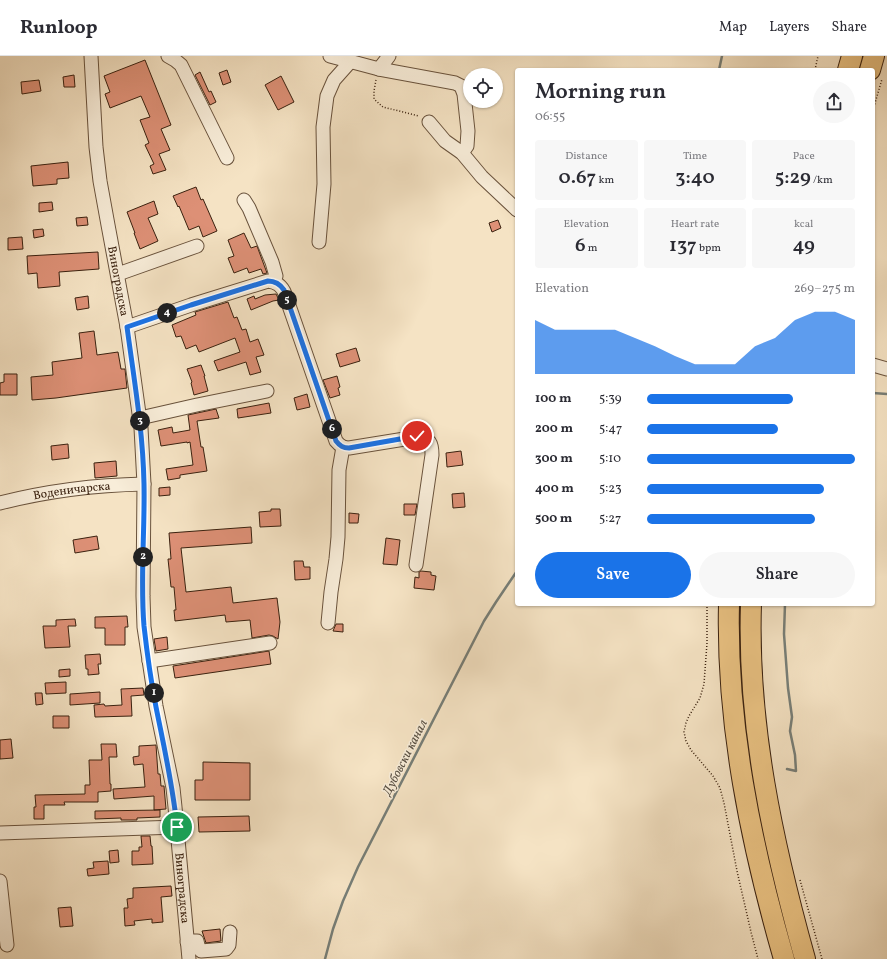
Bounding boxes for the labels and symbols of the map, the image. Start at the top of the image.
street label: Виноградска [103,245,132,318]
pin: 5 [277,290,297,310]
pin: 4 [157,303,177,323]
pin: 3 [130,411,150,431]
pin: 6 [322,419,342,439]
pin [400,419,434,453]
street label: Воденичарска [32,479,111,504]
pin: 2 [133,547,153,567]
pin: 1 [144,683,164,703]
water label: Дубовски канал [378,717,433,800]
pin [160,810,194,844]
street label: Виноградска [170,852,193,924]

